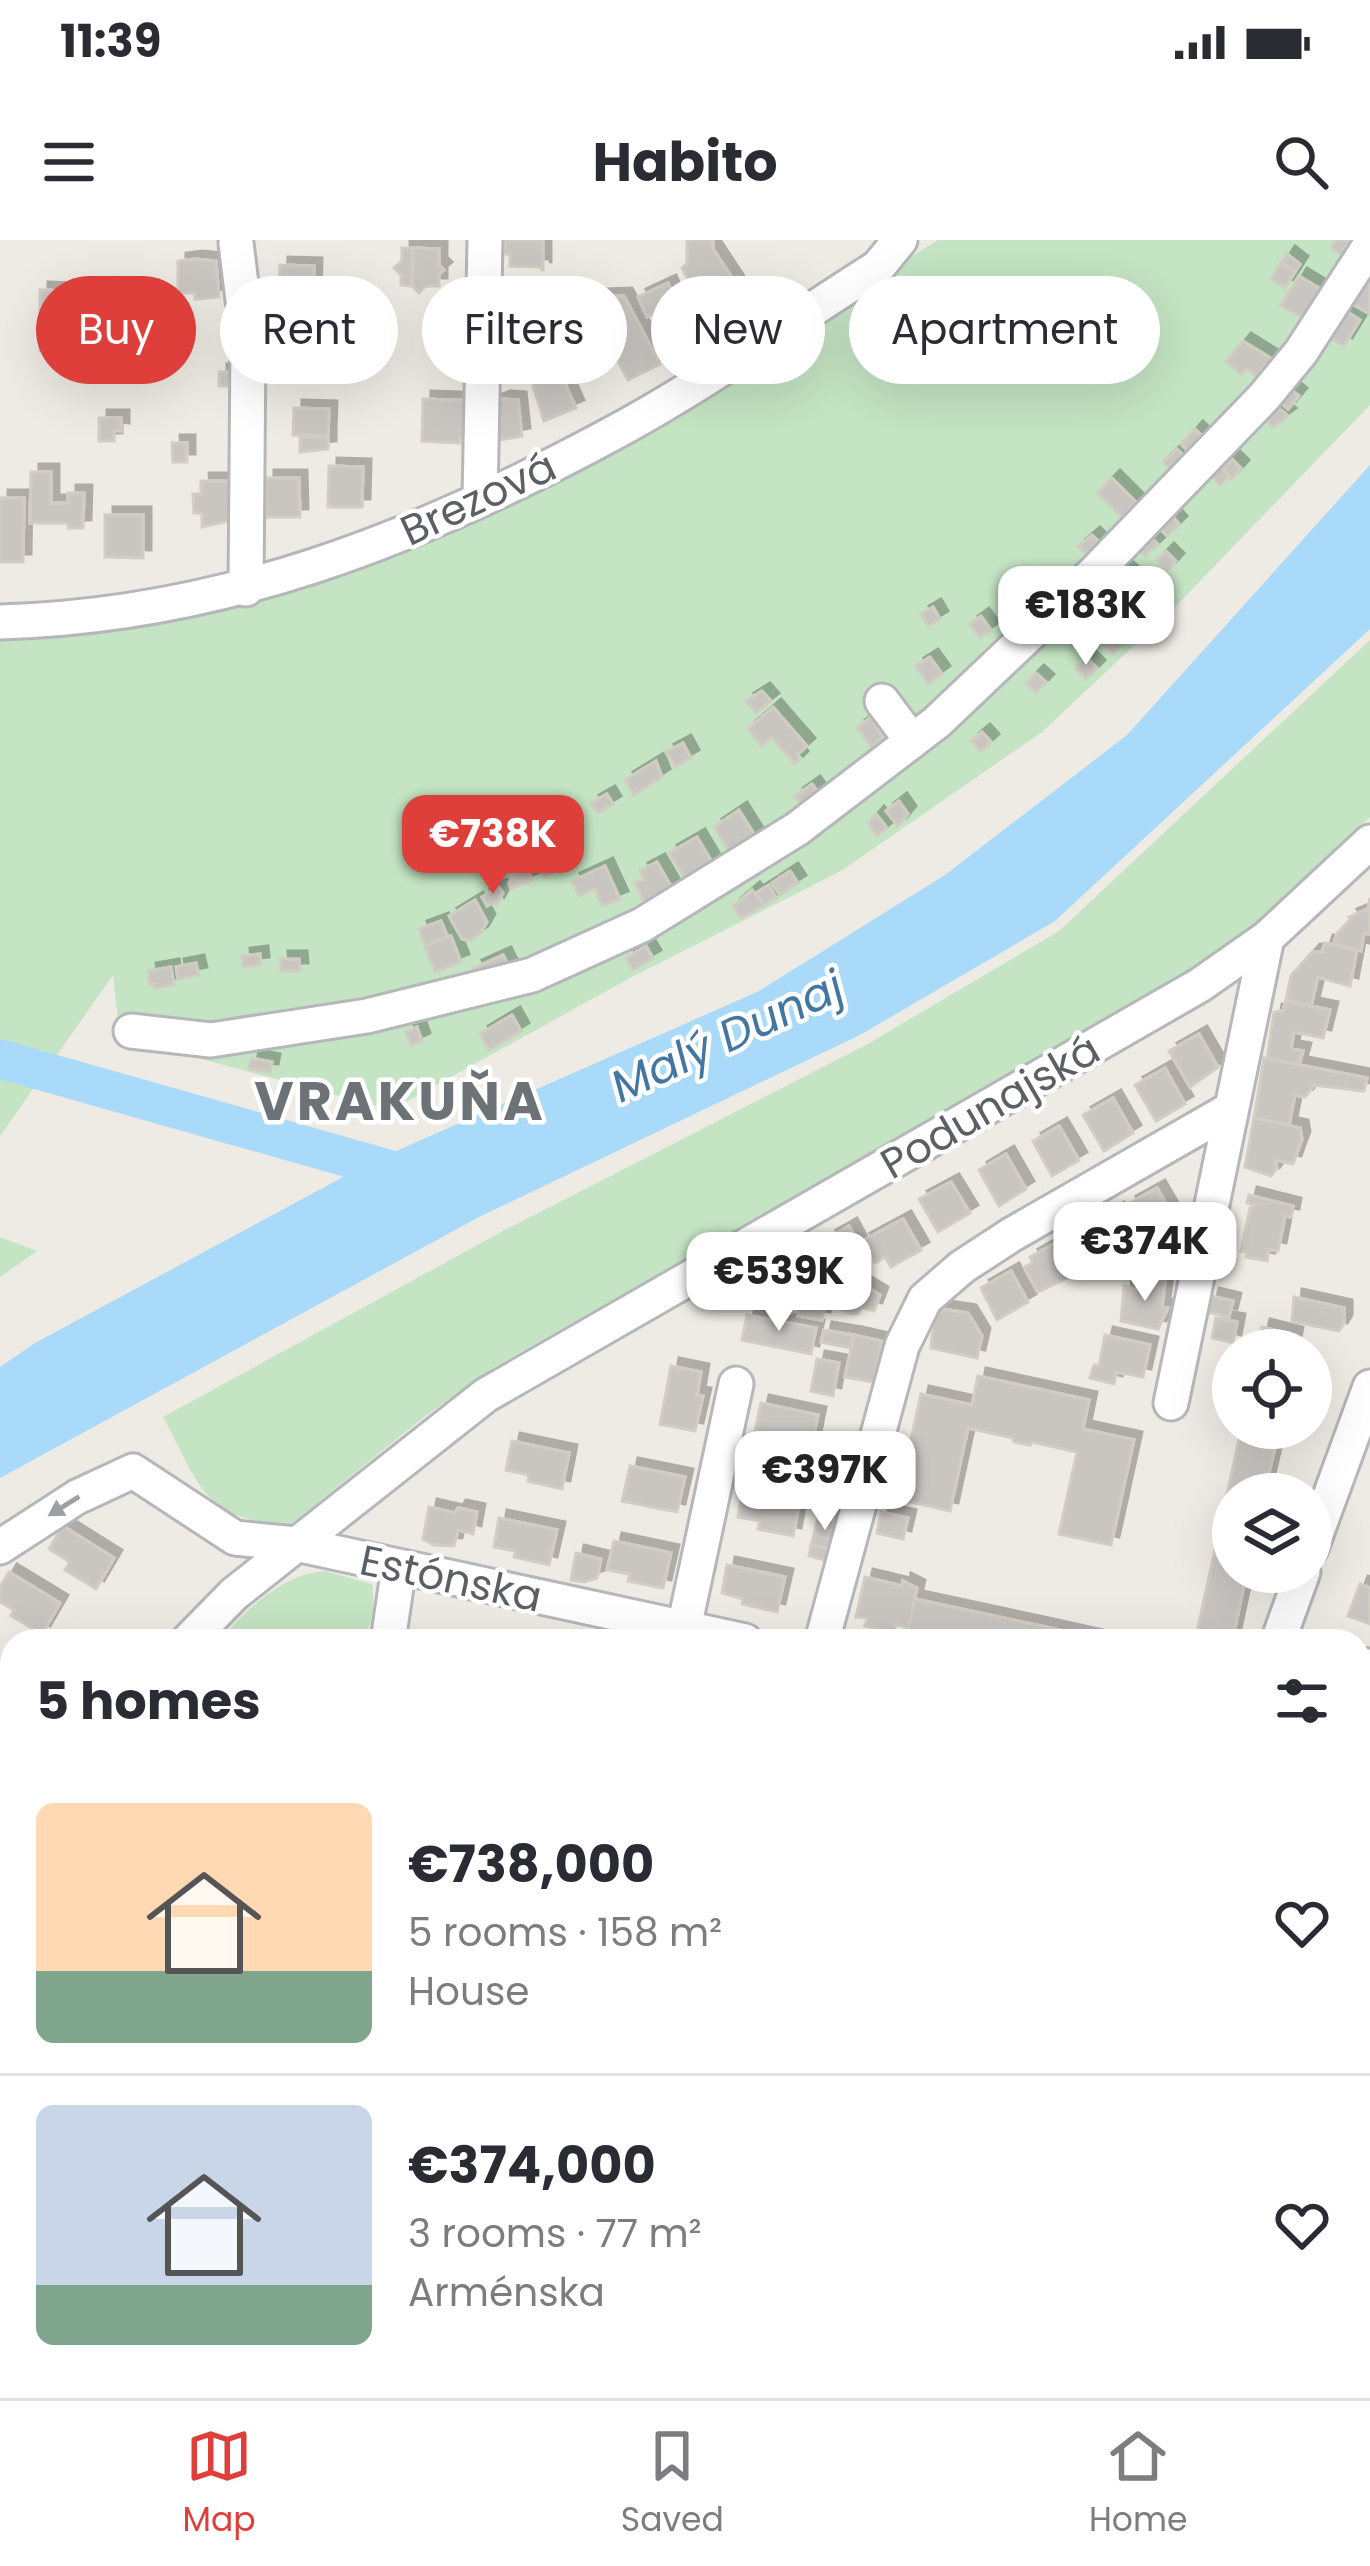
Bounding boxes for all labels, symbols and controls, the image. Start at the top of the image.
text: 11:39 [60,10,162,73]
text: Habito [592,124,778,200]
icon: menu [36,129,102,195]
icon: search [1268,129,1334,195]
chip: Buy [36,276,196,384]
chip: Rent [220,276,398,384]
chip: Filters [422,276,627,384]
chip: New [651,276,825,384]
chip: Apartment [849,276,1160,384]
street label: Brezová [391,437,566,560]
pin: €183K [1002,566,1170,668]
text: €183K [1025,577,1147,632]
pin: €738K [409,795,577,897]
text: €738K [429,806,557,861]
water label: Malý Dunaj [601,955,855,1118]
street label: Podunajská [870,1020,1111,1193]
district label: VRAKUŇA [254,1063,546,1139]
pin: €374K [1061,1202,1229,1304]
text: €374K [1080,1213,1210,1268]
pin: €539K [695,1232,863,1334]
text: €539K [713,1243,845,1298]
map controls [1212,1329,1332,1593]
button: locate [1212,1329,1332,1449]
pin: €397K [741,1431,909,1533]
text: €397K [762,1442,888,1497]
button: layers [1212,1473,1332,1593]
one-way arrow [48,1494,81,1516]
street label: Estónska [355,1530,547,1627]
text: 5 homes [36,1665,261,1737]
icon: filters [1269,1668,1335,1734]
text: €738,000 [408,1828,654,1900]
icon: home [132,1851,276,1995]
icon: heart [1269,1890,1335,1956]
text: 5 rooms · 158 m² [408,1905,722,1960]
text: House [408,1964,529,2019]
text: €374,000 [408,2129,656,2201]
icon: home [132,2153,276,2297]
icon: heart [1269,2192,1335,2258]
text: 3 rooms · 77 m² [408,2206,702,2261]
text: Arménska [408,2265,605,2320]
tab: Map [183,2423,256,2545]
tab: Saved [621,2423,724,2545]
tab: Home [1089,2423,1187,2545]

